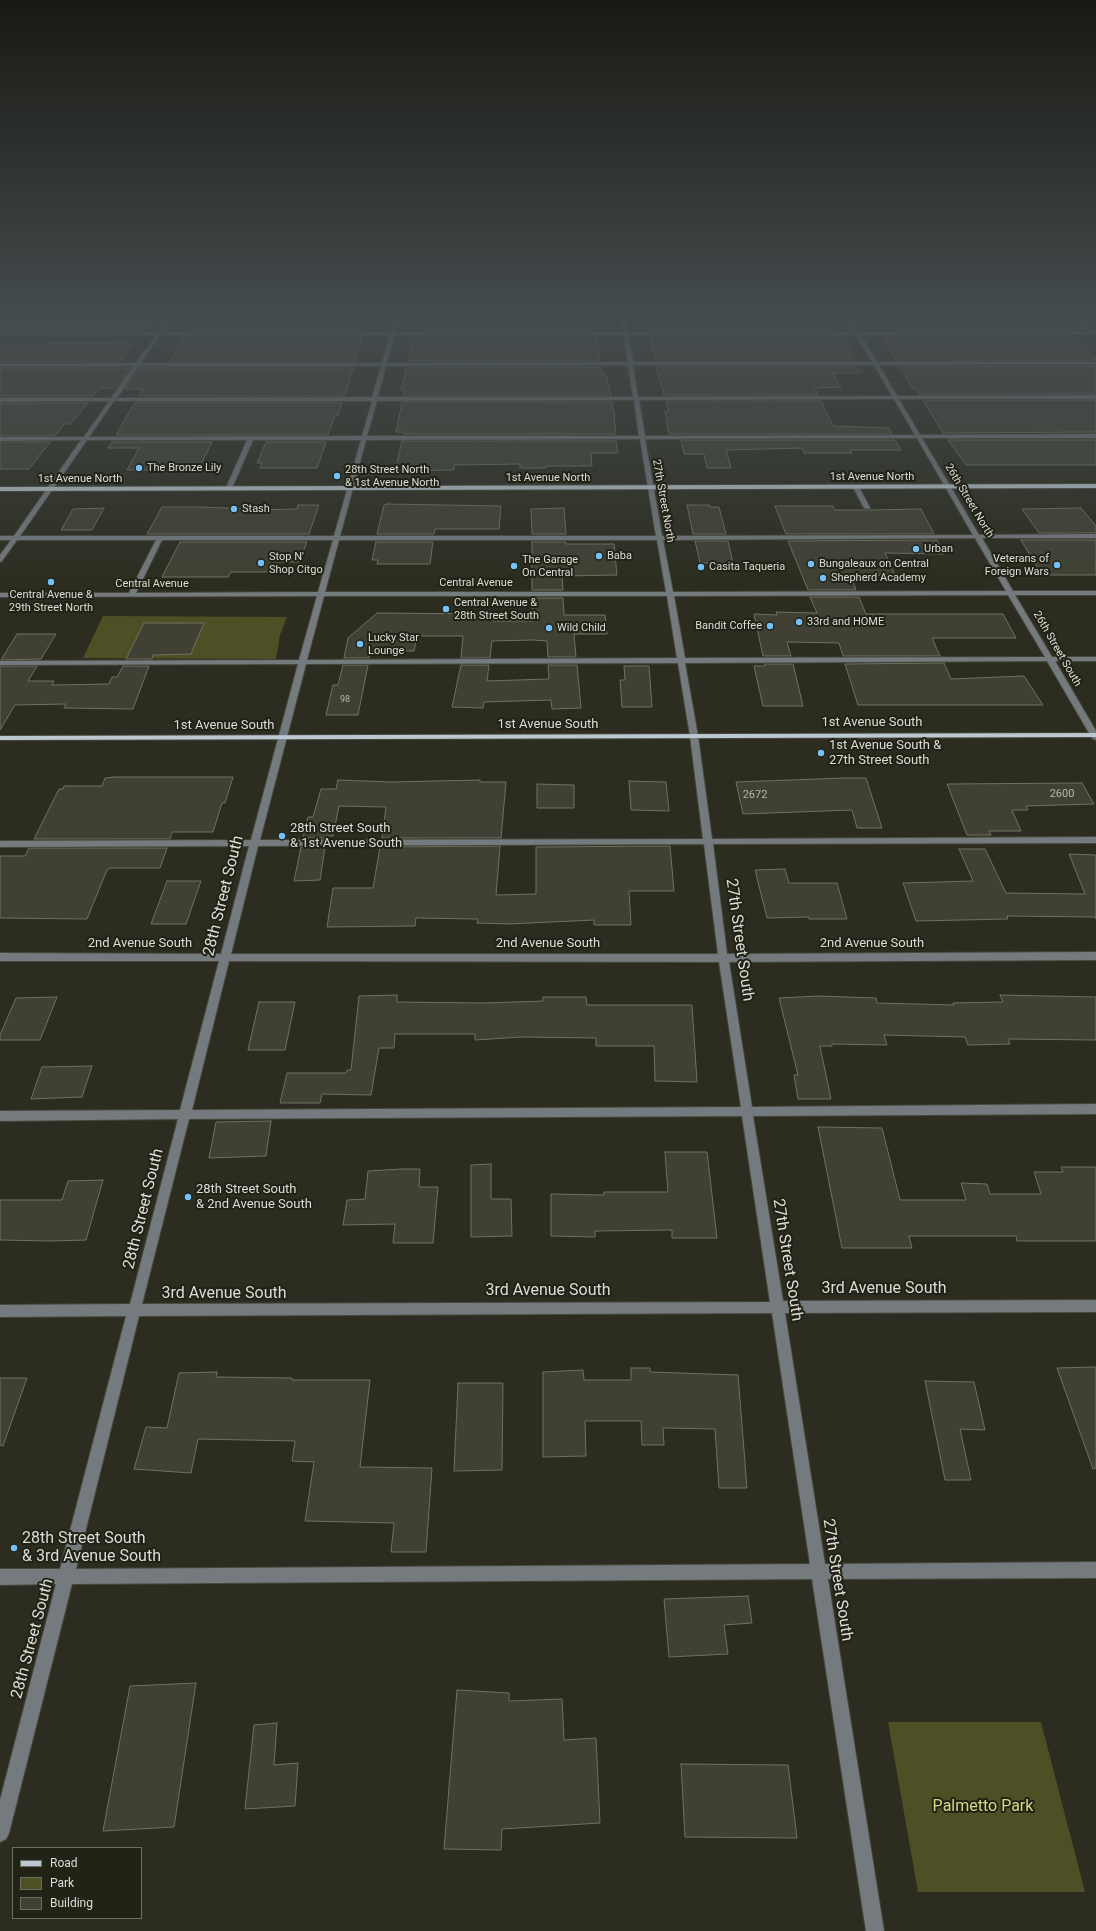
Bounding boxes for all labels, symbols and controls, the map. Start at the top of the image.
street label: 27th Street North [649,458,677,544]
place label: The Bronze Lily [147,461,221,475]
street label: 26th Street North [942,461,996,541]
marker: The Bronze Lily [134,463,144,473]
place label: 28th Street North & 1st Avenue North [345,463,439,489]
street label: 1st Avenue North [830,470,914,484]
marker: 28th Street North & 1st Avenue North [332,471,342,481]
street label: 1st Avenue North [506,471,590,485]
street label: 1st Avenue North [38,472,122,486]
place label: Stash [242,502,270,516]
marker: Stash [229,504,239,514]
place label: Urban [924,542,953,556]
marker: Urban [911,544,921,554]
place label: Baba [607,549,632,563]
place label: Stop N' Shop Citgo [269,550,323,576]
marker: Baba [594,551,604,561]
place label: Veterans of Foreign Wars [985,552,1049,578]
place label: The Garage On Central [522,553,578,579]
place label: Bungaleaux on Central [819,557,929,571]
marker: Stop N' Shop Citgo [256,558,266,568]
marker: Bungaleaux on Central [806,559,816,569]
place label: Casita Taqueria [709,560,785,574]
marker: Veterans of Foreign Wars [1052,560,1062,570]
marker: The Garage On Central [509,561,519,571]
marker: Casita Taqueria [696,562,706,572]
place label: Shepherd Academy [831,571,926,585]
marker: Shepherd Academy [818,573,828,583]
street label: Central Avenue [439,576,513,590]
marker: Central Avenue & 29th Street North [46,577,56,587]
street label: Central Avenue [115,577,189,591]
place label: Central Avenue & 29th Street North [9,588,93,614]
place label: Central Avenue & 28th Street South [454,596,539,622]
marker: Central Avenue & 28th Street South [441,604,451,614]
street label: 26th Street South [1030,609,1084,689]
place label: 33rd and HOME [807,615,884,629]
marker: 33rd and HOME [794,617,804,627]
place label: Bandit Coffee [695,619,762,633]
place label: Wild Child [557,621,606,635]
marker: Bandit Coffee [765,621,775,631]
marker: Wild Child [544,623,554,633]
place label: Lucky Star Lounge [368,631,419,657]
marker: Lucky Star Lounge [355,639,365,649]
house number: 98 [340,695,350,705]
street label: 1st Avenue South [822,715,922,731]
street label: 1st Avenue South [498,717,598,733]
street label: 1st Avenue South [174,718,274,734]
place label: 1st Avenue South & 27th Street South [829,738,941,769]
marker: 1st Avenue South & 27th Street South [816,748,826,758]
house number: 2600 [1050,787,1074,801]
house number: 2672 [743,788,767,802]
place label: 28th Street South & 1st Avenue South [290,821,402,852]
marker: 28th Street South & 1st Avenue South [277,831,287,841]
street label: 28th Street South [200,834,248,958]
street label: 27th Street South [721,877,757,1003]
street label: 2nd Avenue South [88,936,192,952]
street label: 2nd Avenue South [496,936,600,952]
street label: 2nd Avenue South [820,936,924,952]
street label: 28th Street South [120,1147,168,1271]
place label: 28th Street South & 2nd Avenue South [196,1182,312,1213]
marker: 28th Street South & 2nd Avenue South [183,1192,193,1202]
street label: 27th Street South [768,1197,806,1323]
street label: 3rd Avenue South [821,1279,947,1299]
street label: 3rd Avenue South [485,1281,611,1301]
street label: 3rd Avenue South [161,1284,287,1304]
street label: 27th Street South [818,1517,856,1643]
place label: 28th Street South & 3rd Avenue South [22,1529,161,1567]
marker: 28th Street South & 3rd Avenue South [9,1543,19,1553]
street label: 28th Street South [8,1577,58,1701]
park label: Palmetto Park [933,1797,1033,1817]
legend [12,1847,142,1919]
text: Road [50,1856,78,1870]
text: Park [50,1876,74,1890]
text: Building [50,1896,93,1910]

